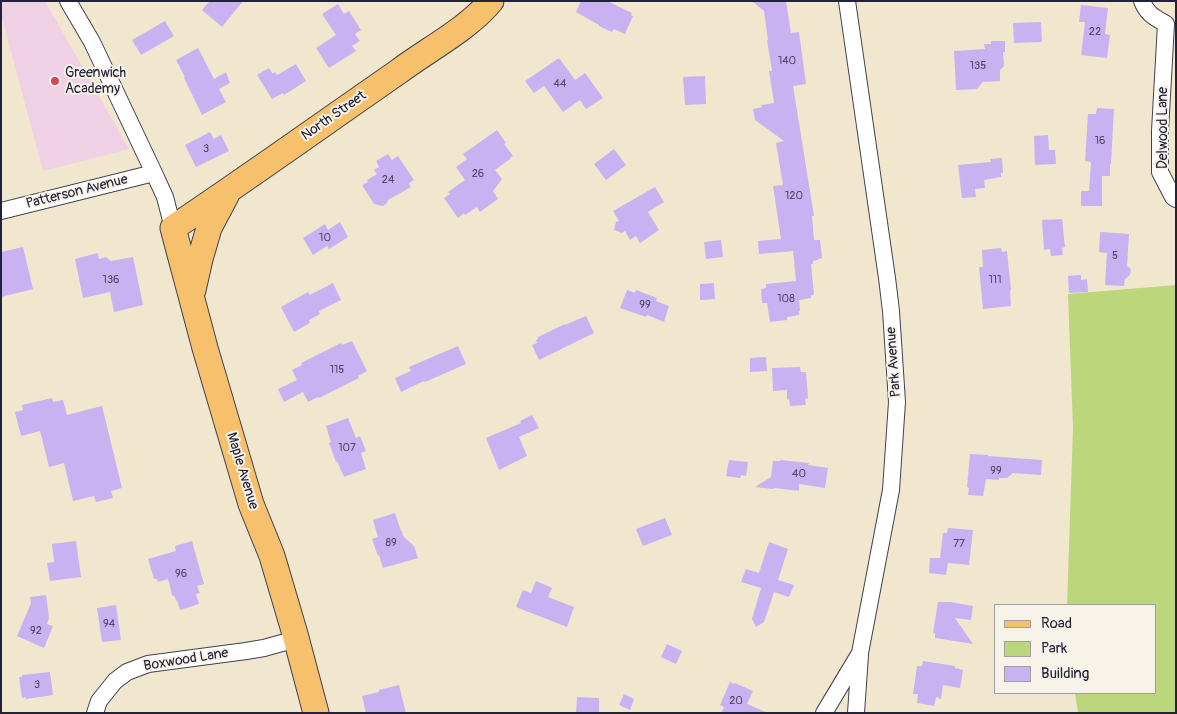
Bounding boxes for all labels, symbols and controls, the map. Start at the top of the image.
house number: 22 [1089,25,1101,39]
house number: 140 [778,54,796,68]
house number: 135 [970,59,986,73]
place label: Greenwich Academy [65,65,126,98]
marker: Greenwich Academy [49,75,61,87]
house number: 44 [554,77,566,91]
street label: Delwood Lane [1155,87,1171,169]
street label: North Street [298,88,370,144]
house number: 16 [1095,134,1105,148]
house number: 3 [203,142,209,156]
house number: 26 [472,167,484,181]
street label: Patterson Avenue [24,171,130,213]
house number: 24 [382,173,394,187]
house number: 120 [785,189,803,203]
house number: 10 [319,231,331,245]
house number: 5 [1112,249,1118,263]
house number: 136 [103,273,119,287]
house number: 111 [989,273,1001,287]
house number: 108 [777,292,795,306]
house number: 99 [639,298,651,312]
street label: Park Avenue [883,326,905,398]
house number: 115 [330,363,344,377]
street label: Maple Avenue [222,431,262,511]
house number: 107 [338,441,356,455]
house number: 99 [990,464,1002,478]
house number: 40 [792,467,806,481]
house number: 89 [385,536,397,550]
house number: 77 [953,537,965,551]
house number: 96 [175,567,187,581]
legend [994,604,1157,694]
text: Road [1041,614,1072,633]
house number: 94 [103,617,115,631]
house number: 92 [30,624,42,638]
text: Park [1041,639,1067,658]
street label: Boxwood Lane [142,645,230,675]
text: Building [1041,664,1089,683]
house number: 3 [34,678,40,692]
house number: 20 [729,694,743,708]

